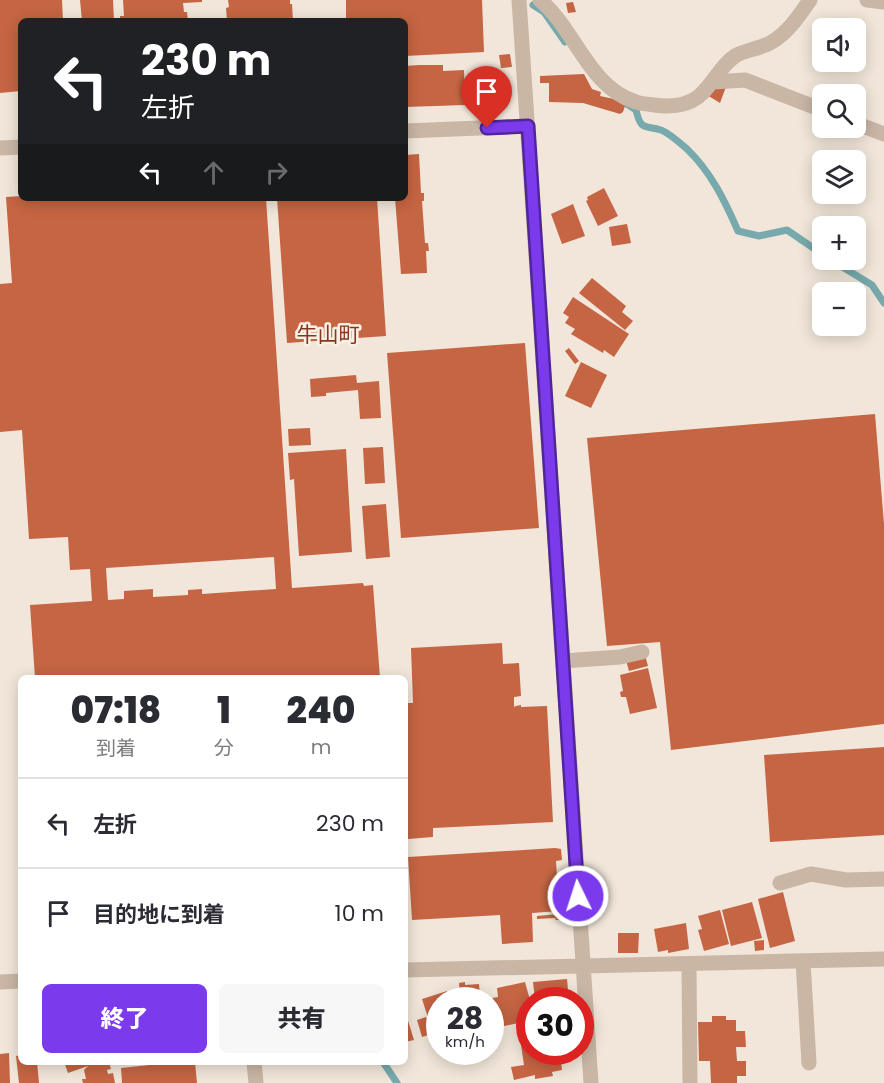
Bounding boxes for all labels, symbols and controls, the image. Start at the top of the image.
map controls [812,18,866,336]
button: sound [812,18,866,72]
text: 230 m [141,31,271,90]
icon: left [42,42,120,120]
pin [461,66,512,128]
icon: arrive [470,75,503,108]
button: search [812,84,866,138]
text: 左折 [141,89,195,126]
button: layers [812,150,866,204]
icon: left [134,156,167,189]
icon: ahead [197,156,230,189]
icon: right [260,156,293,189]
button: + [812,216,866,270]
button: − [812,282,866,336]
district label: 牛山町 [297,320,360,349]
text: 07:18 [71,685,161,736]
text: 1 [217,685,231,736]
text: 240 [286,685,355,736]
text: m [311,733,331,761]
text: 到着 [96,734,136,762]
text: 分 [214,734,234,762]
icon: left [42,807,75,840]
text: 230 m [316,808,384,839]
text: 左折 [93,809,137,840]
position arrow [546,864,610,928]
icon: arrive [42,897,75,930]
text: 10 m [335,898,384,929]
text: 目的地に到着 [93,899,225,930]
button: 終了 [42,984,207,1053]
button: 共有 [219,984,384,1053]
speed limit sign: 30 [516,987,594,1065]
text: 28 [447,997,483,1040]
text: km/h [445,1031,485,1052]

